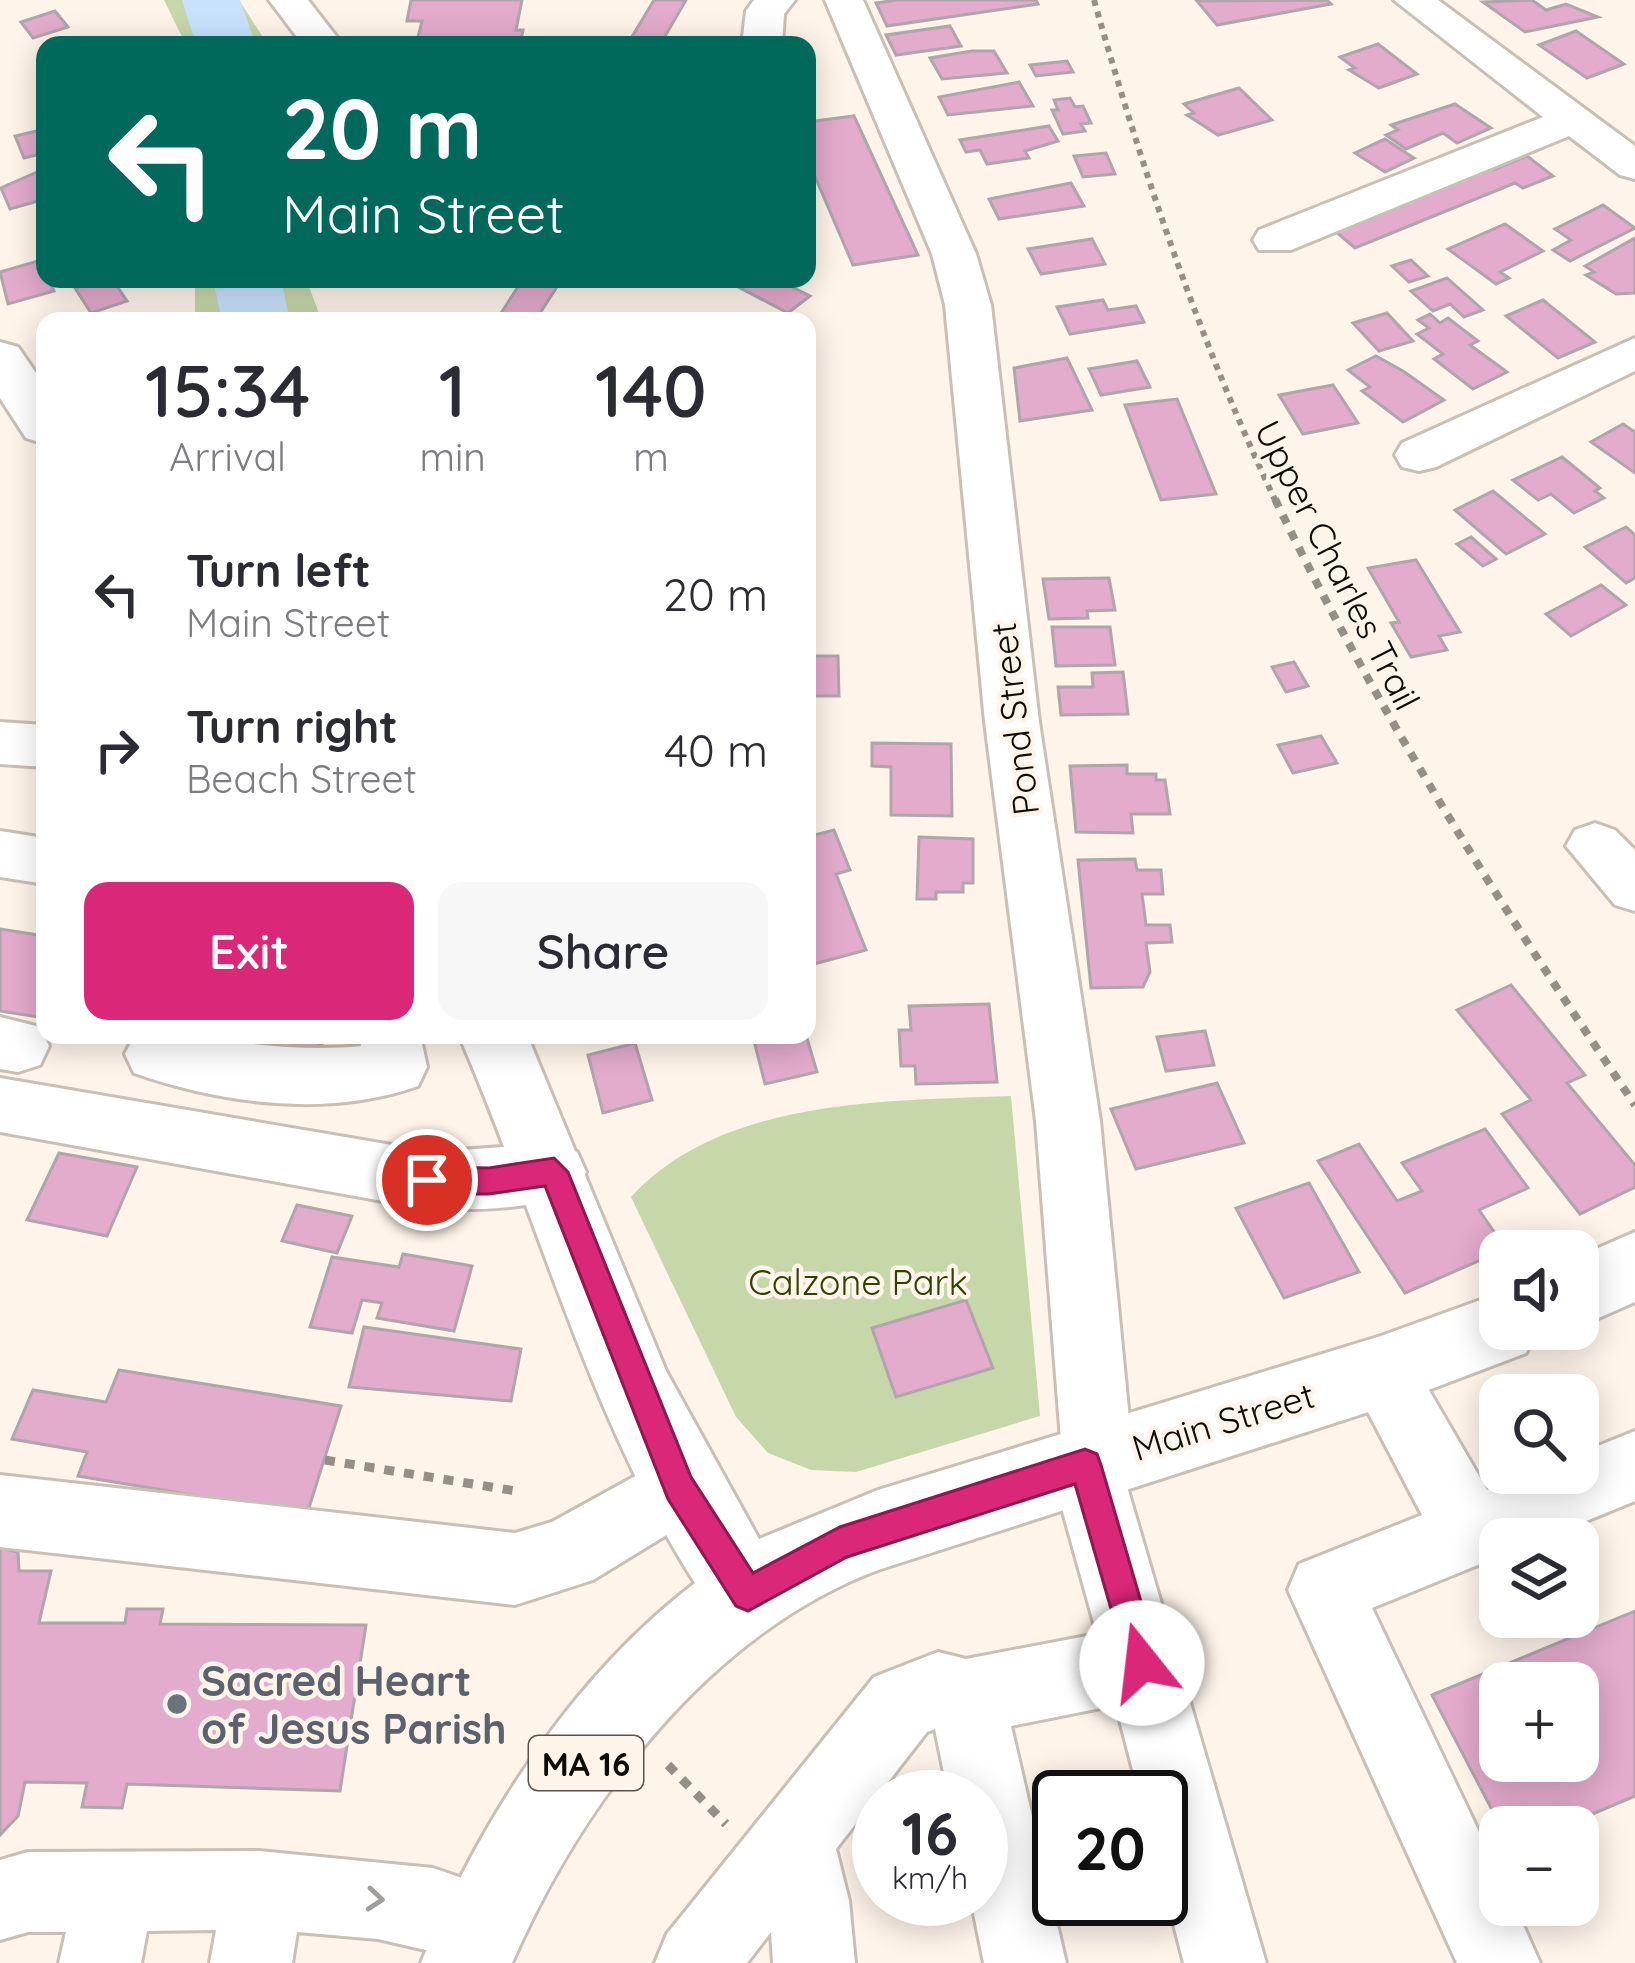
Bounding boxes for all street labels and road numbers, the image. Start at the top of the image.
street label: Upper Charles Trail [1246,413,1430,717]
street label: Pond Street [980,620,1048,818]
street label: Main Street [1126,1372,1320,1470]
road number: MA 16 [529,1736,643,1790]

